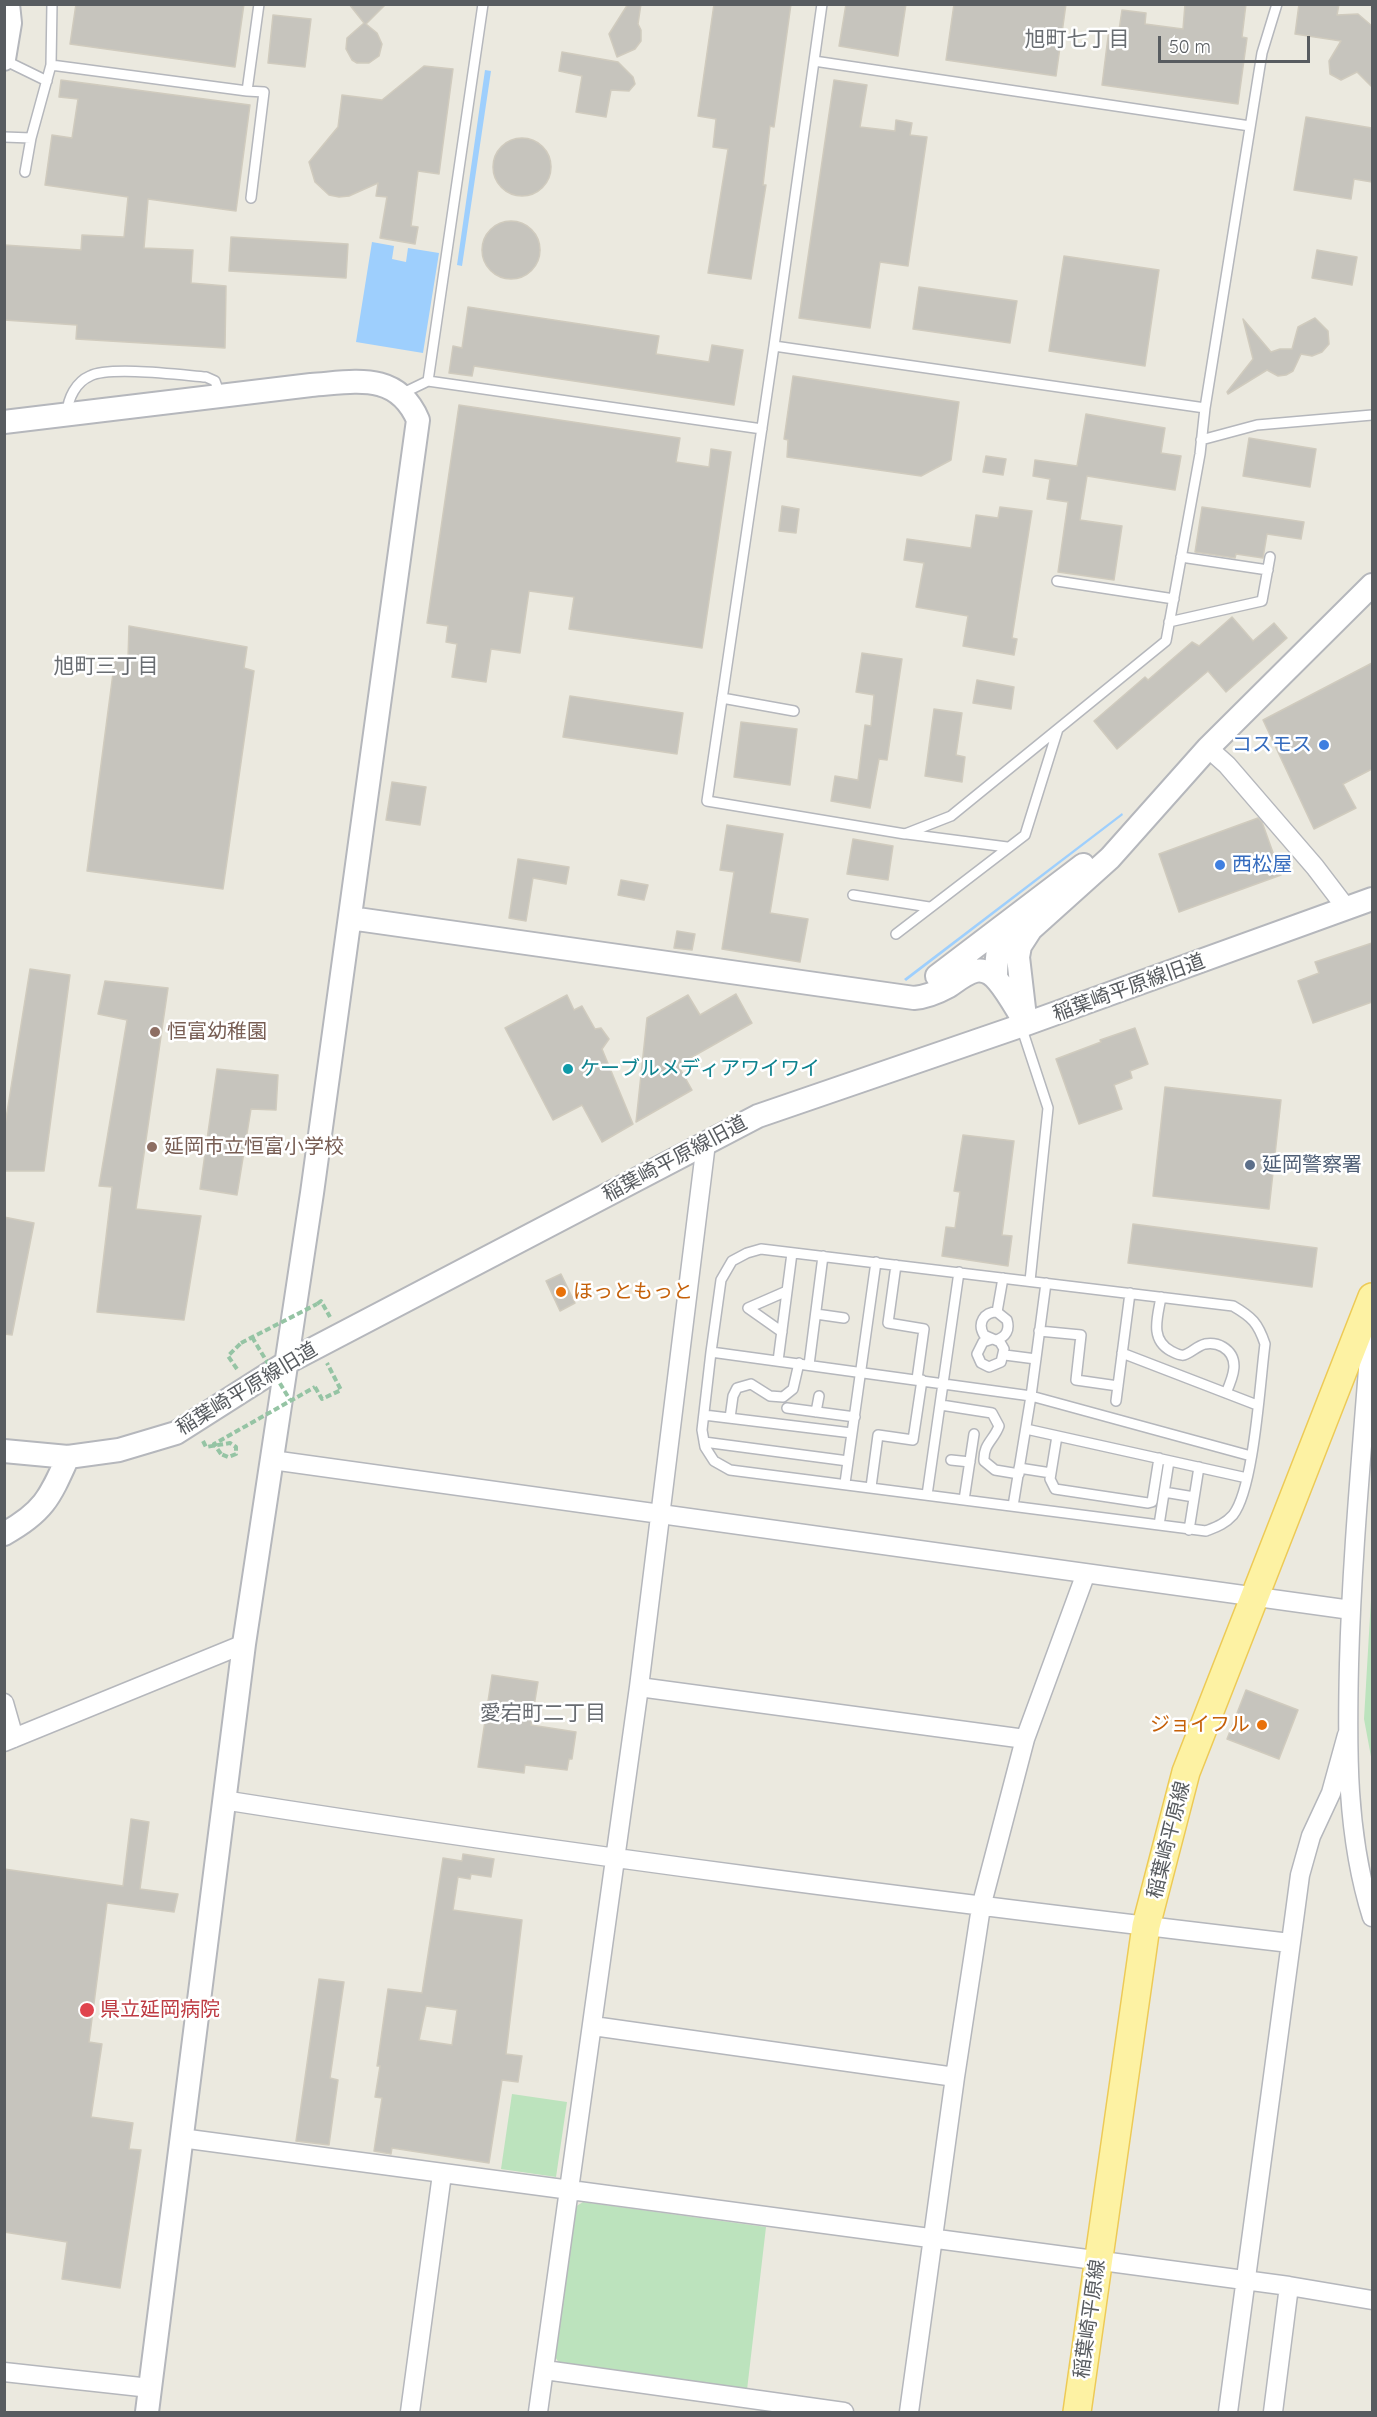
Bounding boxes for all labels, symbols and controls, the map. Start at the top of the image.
scale bar [1161,24,1312,62]
district label: 旭町七丁目 [1025,27,1129,53]
text: 50 m [1169,35,1211,58]
district label: 旭町三丁目 [54,654,158,680]
place label: コスモス [1232,733,1312,757]
marker: コスモス [1317,738,1331,752]
place label: 西松屋 [1232,853,1292,877]
marker: 西松屋 [1213,858,1227,872]
street label: 稲葉崎平原線旧道 [1050,949,1208,1027]
place label: 恒富幼稚園 [167,1020,267,1044]
marker: 恒富幼稚園 [148,1025,162,1039]
place label: ケーブルメディアワイワイ [580,1057,820,1081]
marker: ケーブルメディアワイワイ [561,1062,575,1076]
street label: 稲葉崎平原線旧道 [599,1111,751,1207]
place label: 延岡市立恒富小学校 [164,1135,344,1159]
marker: 延岡市立恒富小学校 [145,1140,159,1154]
place label: 延岡警察署 [1262,1153,1362,1177]
marker: 延岡警察署 [1243,1158,1257,1172]
place label: ほっともっと [573,1280,693,1304]
marker: ほっともっと [554,1285,568,1299]
street label: 稲葉崎平原線旧道 [172,1338,322,1440]
district label: 愛宕町二丁目 [480,1701,606,1727]
place label: ジョイフル [1150,1713,1250,1737]
marker: ジョイフル [1255,1718,1269,1732]
street label: 稲葉崎平原線 [1143,1779,1195,1901]
place label: 県立延岡病院 [100,1998,220,2022]
marker: 県立延岡病院 [78,2001,96,2019]
street label: 稲葉崎平原線 [1070,2258,1110,2380]

